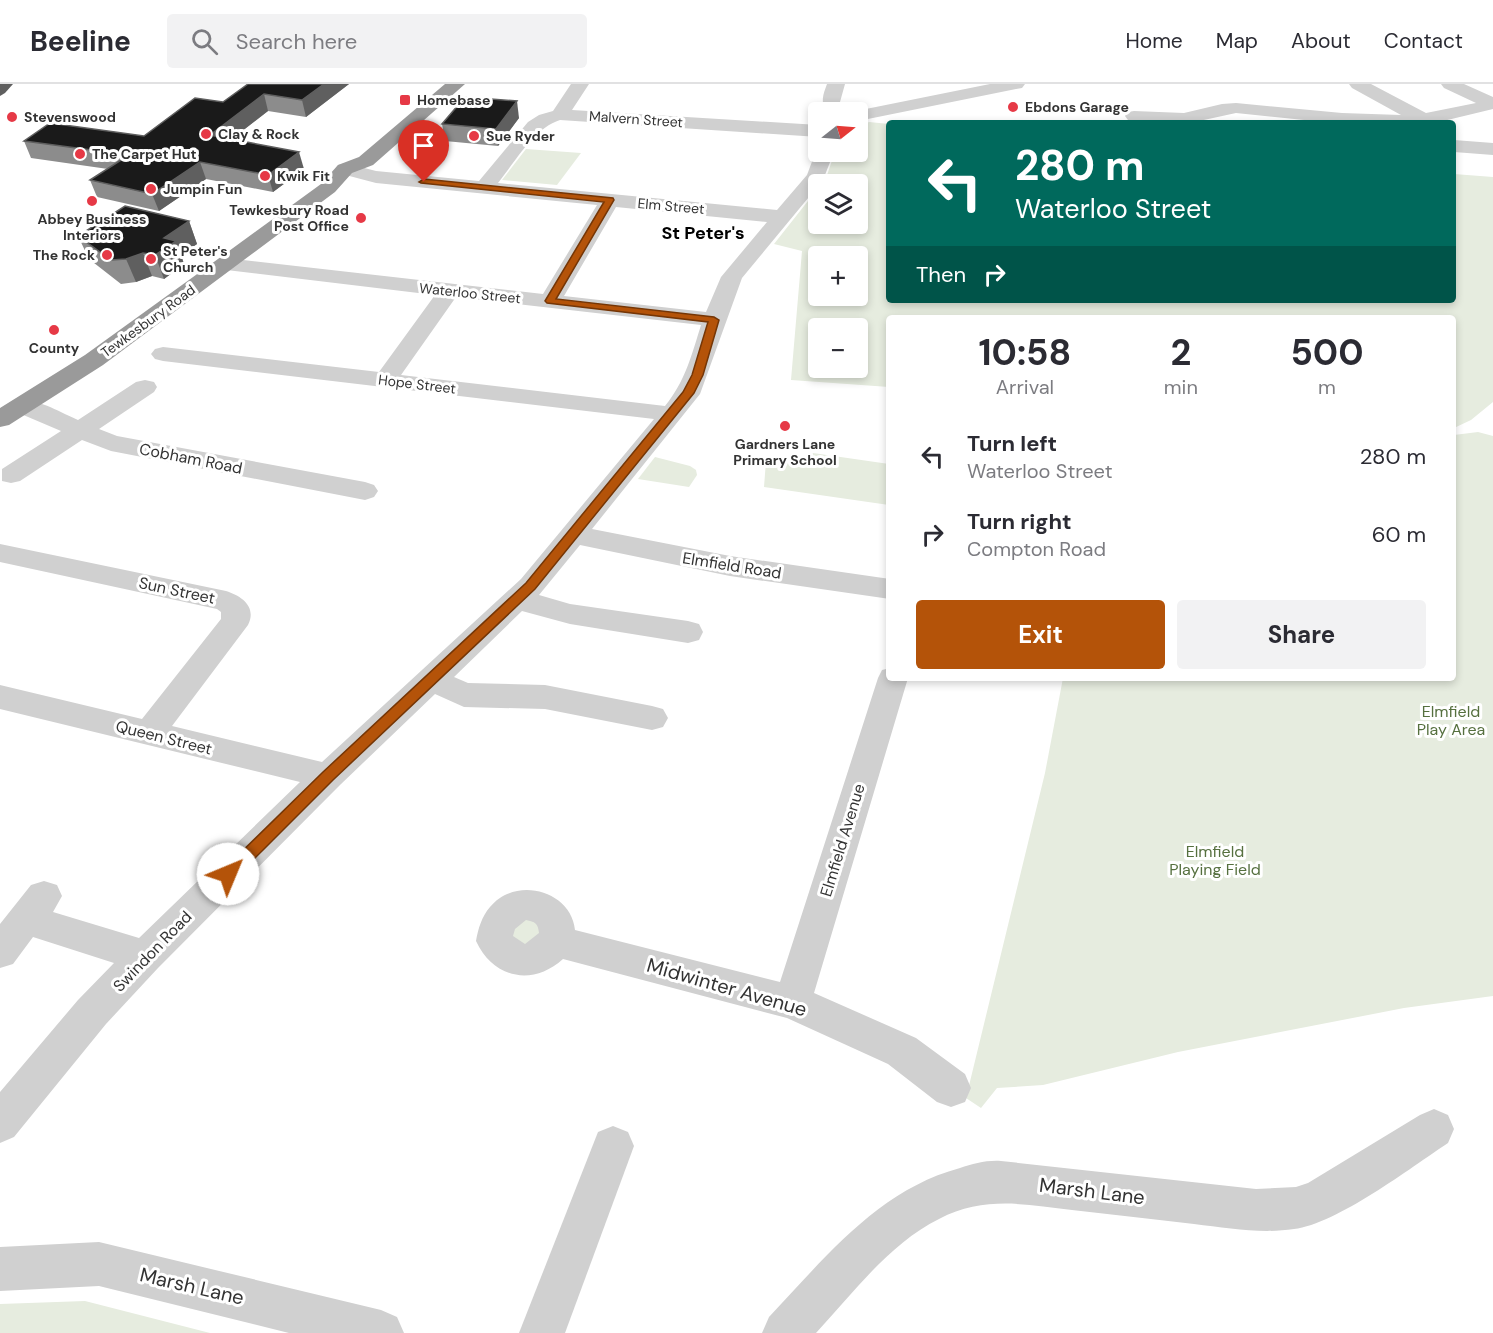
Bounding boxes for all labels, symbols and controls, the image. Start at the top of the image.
search box [167,14,587,68]
text: Beeline [30,23,131,60]
icon: search [188,25,221,58]
text: Search here [236,27,357,56]
text: Home [1125,27,1183,55]
text: Map [1216,27,1258,55]
text: About [1291,27,1351,55]
text: Contact [1384,27,1463,55]
place label: Homebase [417,91,490,109]
marker: Homebase [398,93,412,107]
place label: Ebdons Garage [1025,98,1129,116]
marker: Ebdons Garage [1006,100,1020,114]
north arrow [808,102,868,162]
map controls [808,102,868,378]
street label: Malvern Street [588,107,684,131]
place label: Stevenswood [24,108,116,126]
marker: Stevenswood [5,110,19,124]
pin [398,120,449,182]
place label: Clay & Rock [218,125,300,143]
marker: Clay & Rock [199,127,213,141]
place label: Sue Ryder [486,127,555,145]
icon: arrive [407,129,440,162]
marker: Sue Ryder [467,129,481,143]
text: 280 m [1015,138,1145,193]
icon: left [916,144,994,222]
place label: The Carpet Hut [92,145,197,163]
marker: The Carpet Hut [73,147,87,161]
place label: Kwik Fit [277,167,330,185]
marker: Kwik Fit [258,169,272,183]
button: layers [808,174,868,234]
place label: Jumpin Fun [163,180,242,198]
marker: Jumpin Fun [144,182,158,196]
text: Waterloo Street [1015,191,1211,226]
marker: Abbey Business Interiors [85,194,99,208]
street label: Elm Street [637,194,705,218]
place label: Tewkesbury Road Post Office [229,201,349,235]
place label: Abbey Business Interiors [38,210,146,244]
marker: Tewkesbury Road Post Office [354,211,368,225]
district label: St Peter's [661,221,745,245]
place label: St Peter's Church [163,242,228,276]
place label: The Rock [33,246,95,264]
button: + [808,246,868,306]
marker: The Rock [100,248,114,262]
marker: St Peter's Church [144,252,158,266]
icon: right [978,258,1011,291]
text: Then [916,260,966,289]
street label: Waterloo Street [418,279,522,307]
street label: Tewkesbury Road [97,281,199,361]
button: − [808,318,868,378]
marker: County [47,323,61,337]
text: 10:58 [979,329,1071,376]
text: 2 [1170,329,1191,376]
text: 500 [1290,329,1363,376]
place label: County [29,339,80,357]
street label: Hope Street [377,370,457,398]
text: Arrival [996,374,1054,400]
text: min [1164,374,1198,400]
text: m [1318,374,1336,400]
marker: Gardners Lane Primary School [778,419,792,433]
text: Turn left [967,429,1057,458]
place label: Gardners Lane Primary School [733,435,837,469]
street label: Cobham Road [138,438,244,479]
icon: left [916,440,949,473]
text: 280 m [1360,442,1426,471]
text: Waterloo Street [967,458,1112,484]
text: Turn right [967,507,1072,536]
icon: right [916,518,949,551]
text: 60 m [1372,520,1426,549]
text: Compton Road [967,536,1106,562]
street label: Elmfield Road [681,547,783,584]
street label: Sun Street [137,572,217,609]
button: Exit [916,600,1165,669]
button: Share [1177,600,1426,669]
park label: Elmfield Play Area [1417,701,1485,740]
street label: Queen Street [114,715,214,760]
street label: Elmfield Avenue [815,781,870,899]
park label: Elmfield Playing Field [1169,841,1261,880]
position arrow [196,842,260,906]
street label: Swindon Road [108,906,196,996]
street label: Midwinter Avenue [644,952,810,1022]
street label: Marsh Lane [1038,1172,1146,1210]
street label: Marsh Lane [137,1261,247,1311]

